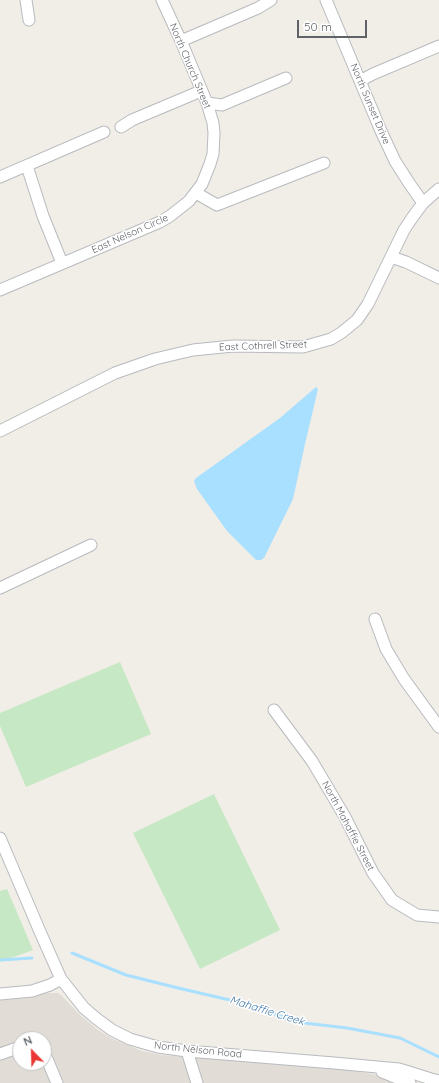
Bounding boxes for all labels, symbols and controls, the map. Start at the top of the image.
scale bar [299,12,369,38]
text: 50 m [304,19,332,34]
street label: North Church Street [167,22,213,110]
street label: North Sunset Drive [348,62,392,146]
street label: East Nelson Circle [90,212,170,256]
street label: East Cothrell Street [219,338,307,354]
street label: North Mahaffie Street [319,779,377,873]
water label: Mahaffie Creek [228,993,306,1029]
north arrow [12,1031,52,1071]
text: N [21,1033,34,1049]
street label: North Nelson Road [153,1039,243,1061]

